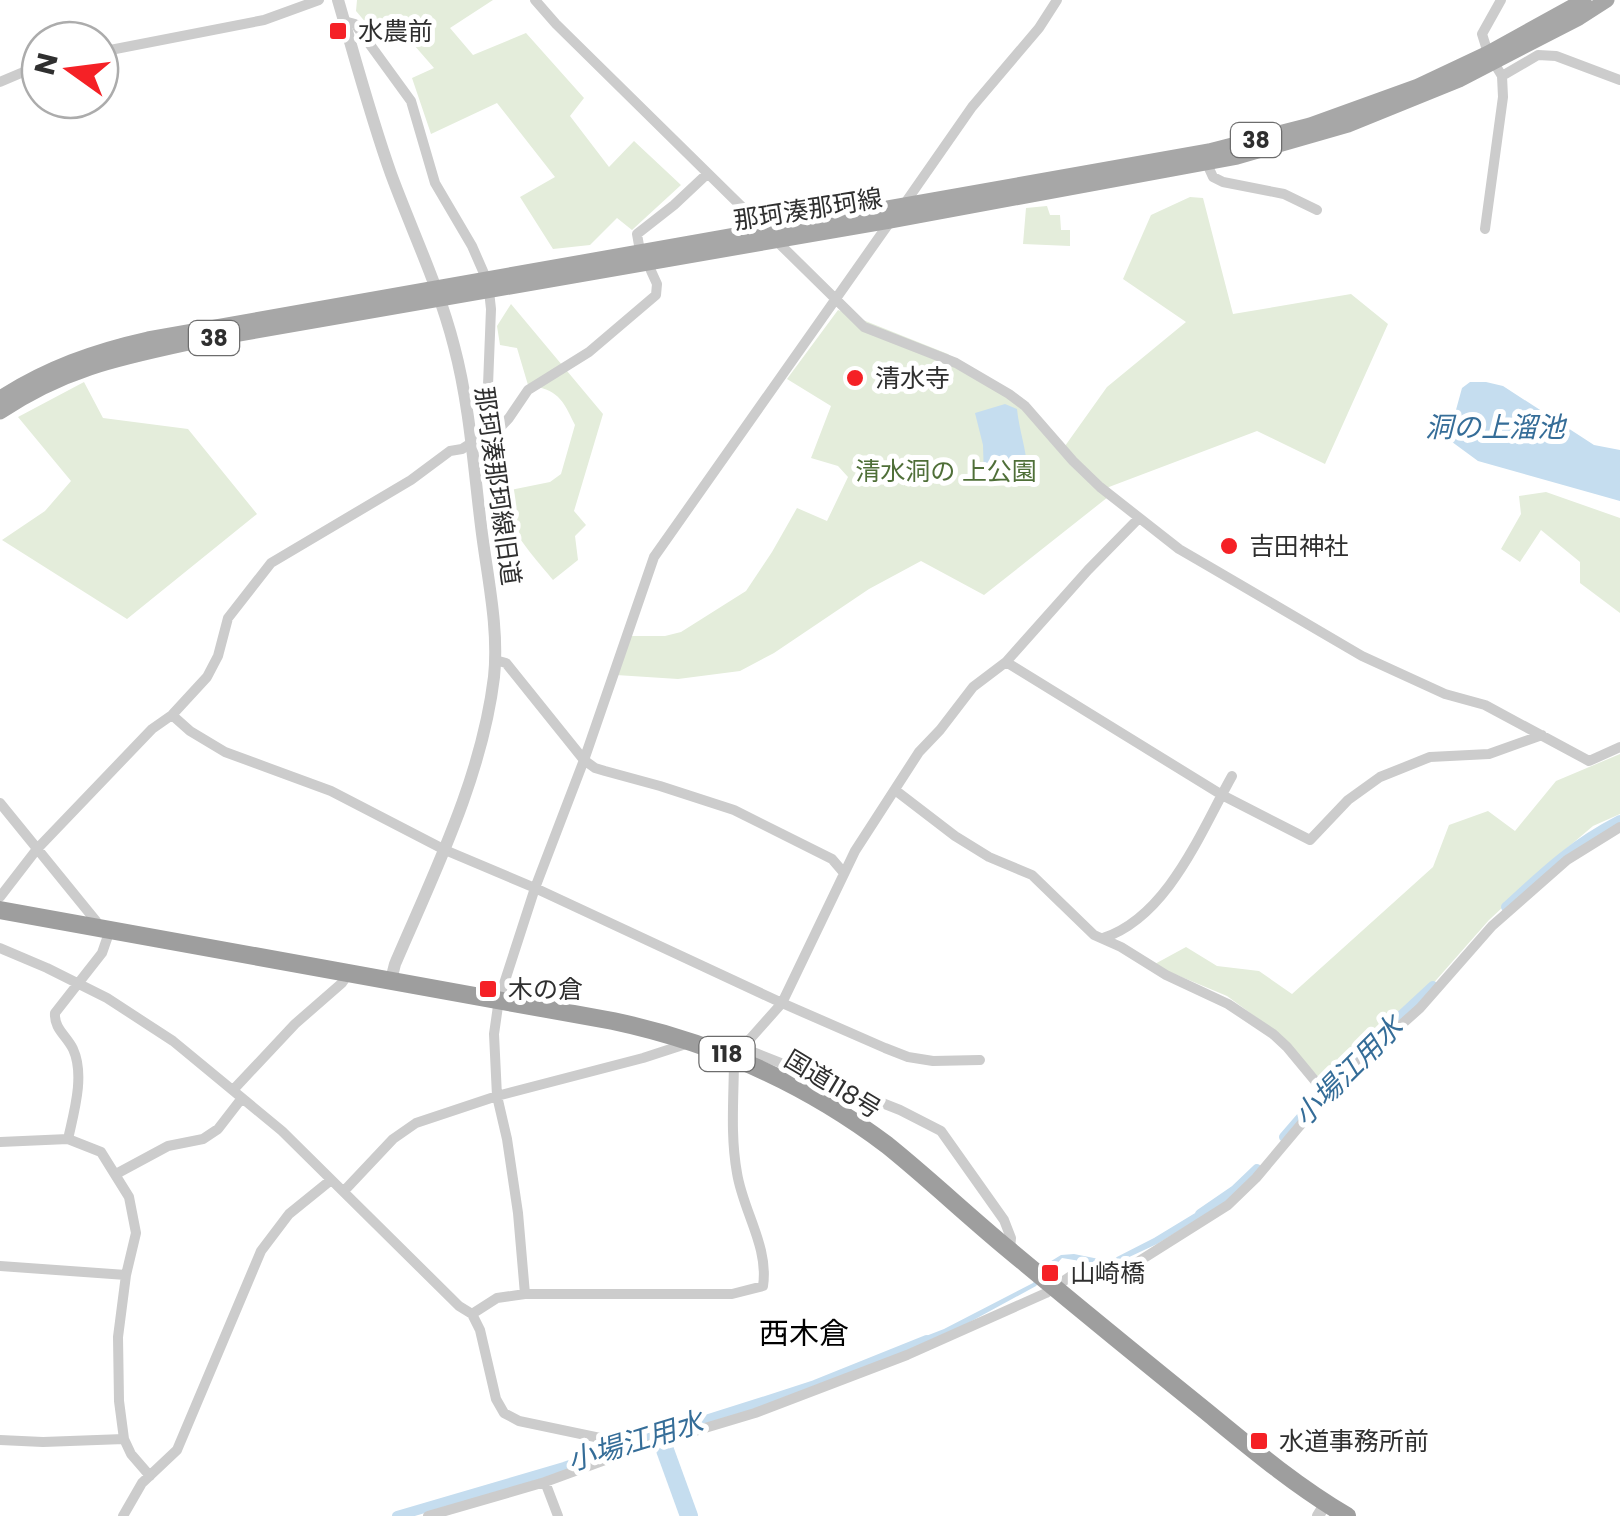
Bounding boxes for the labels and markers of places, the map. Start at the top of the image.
place label: 水農前 [358,14,433,49]
marker: 水農前 [327,20,349,42]
place label: 清水寺 [875,361,950,396]
marker: 清水寺 [844,367,866,389]
place label: 吉田神社 [1249,529,1349,564]
marker: 吉田神社 [1218,535,1240,557]
place label: 木の倉 [508,972,583,1007]
marker: 木の倉 [477,978,499,1000]
place label: 山崎橋 [1070,1256,1145,1291]
marker: 山崎橋 [1039,1262,1061,1284]
place label: 水道事務所前 [1279,1424,1429,1459]
marker: 水道事務所前 [1248,1430,1270,1452]

